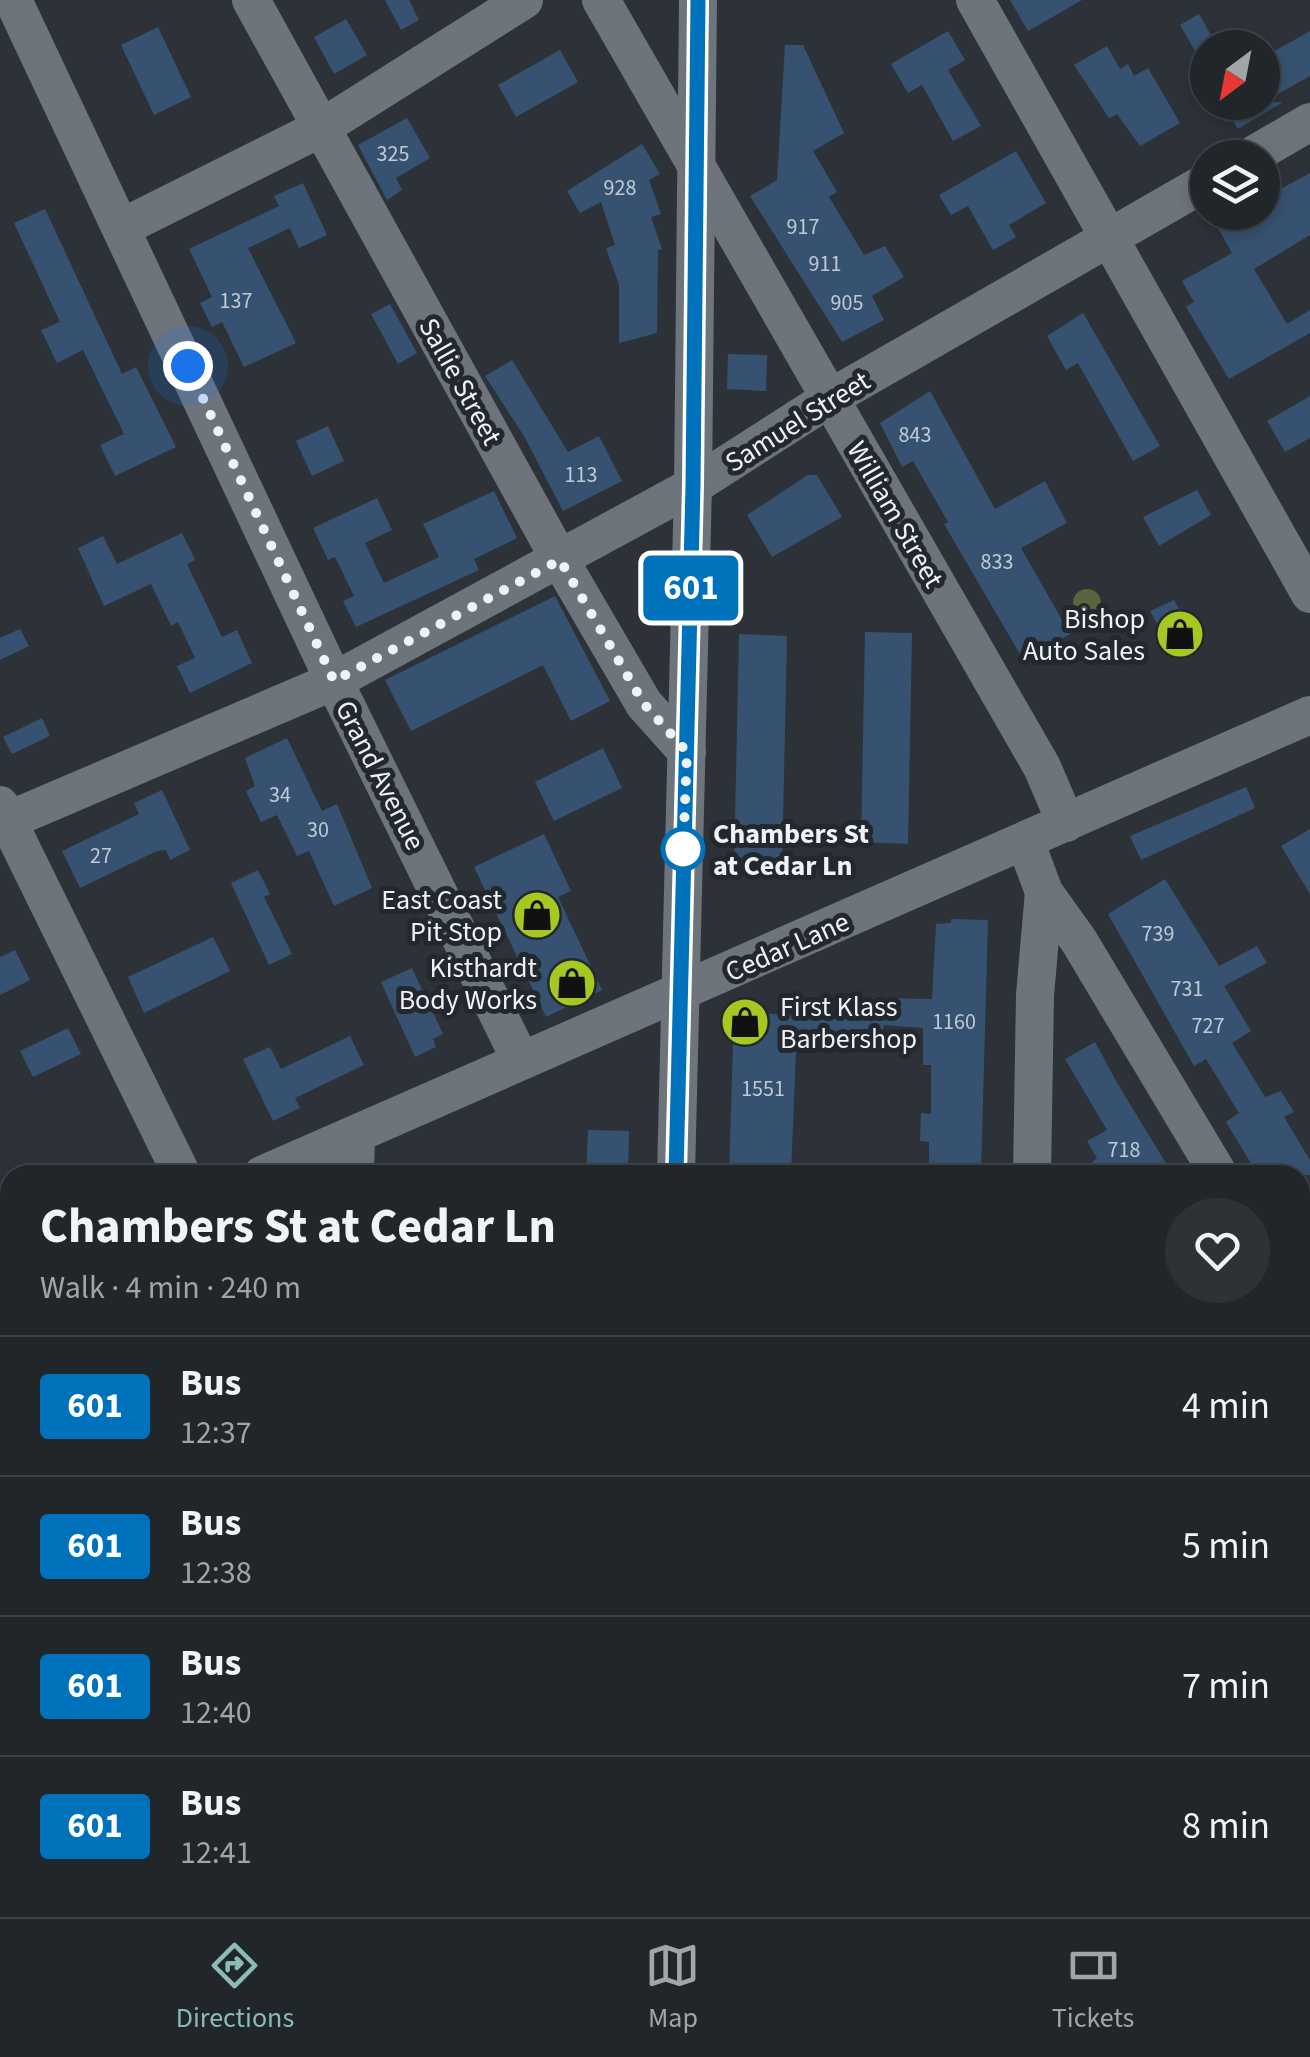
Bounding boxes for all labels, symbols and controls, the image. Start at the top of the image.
north arrow [1190,30,1280,120]
map controls [1190,30,1280,230]
house number: 325 [377,138,409,170]
button: layers [1190,140,1280,230]
house number: 928 [604,172,636,204]
house number: 917 [787,211,819,243]
house number: 911 [809,248,841,280]
house number: 137 [220,285,252,317]
house number: 905 [831,287,863,319]
street label: Sallie Street [409,311,512,453]
your location [163,341,213,391]
street label: Samuel Street [717,361,878,482]
house number: 843 [899,419,931,451]
street label: William Street [837,434,954,596]
house number: 113 [565,459,597,491]
house number: 833 [981,546,1013,578]
line badge: 601 [634,556,748,620]
text: 601 [663,563,719,613]
place label: Bishop Auto Sales [1023,599,1145,671]
shop icon: Bishop Auto Sales [1154,608,1206,660]
street label: Grand Avenue [325,694,435,857]
house number: 34 [269,779,291,811]
house number: 30 [307,814,329,846]
place label: Chambers St at Cedar Ln [713,814,869,886]
marker: Chambers St at Cedar Ln [662,828,704,870]
house number: 27 [90,840,112,872]
place label: East Coast Pit Stop [381,880,503,952]
shop icon: East Coast Pit Stop [511,889,563,941]
street label: Cedar Lane [719,902,856,992]
house number: 739 [1142,918,1174,950]
place label: Kisthardt Body Works [399,948,538,1020]
shop icon: Kisthardt Body Works [546,957,598,1009]
house number: 731 [1171,973,1203,1005]
place label: First Klass Barbershop [780,987,917,1059]
shop icon: First Klass Barbershop [719,996,771,1048]
house number: 1160 [932,1006,976,1038]
house number: 727 [1192,1010,1224,1042]
house number: 1551 [741,1073,785,1105]
house number: 718 [1108,1134,1140,1166]
text: Chambers St at Cedar Ln [40,1193,556,1261]
button: heart [1165,1198,1270,1303]
text: Walk · 4 min · 240 m [40,1265,301,1311]
text: Bus [180,1356,241,1410]
text: 4 min [1182,1379,1270,1433]
text: 601 [67,1381,123,1431]
text: 12:37 [180,1410,252,1456]
text: Bus [180,1496,241,1550]
text: 5 min [1182,1519,1270,1573]
text: 601 [67,1521,123,1571]
text: 12:38 [180,1550,252,1596]
text: Bus [180,1636,241,1690]
text: 7 min [1182,1659,1270,1713]
text: 601 [67,1661,123,1711]
text: 12:40 [180,1690,252,1736]
text: Bus [180,1776,241,1830]
text: 8 min [1182,1799,1270,1853]
text: 601 [67,1801,123,1851]
text: 12:41 [180,1830,252,1876]
tab: Directions [176,1938,294,2038]
tab: Map [645,1938,700,2038]
tab: Tickets [1052,1938,1134,2038]

